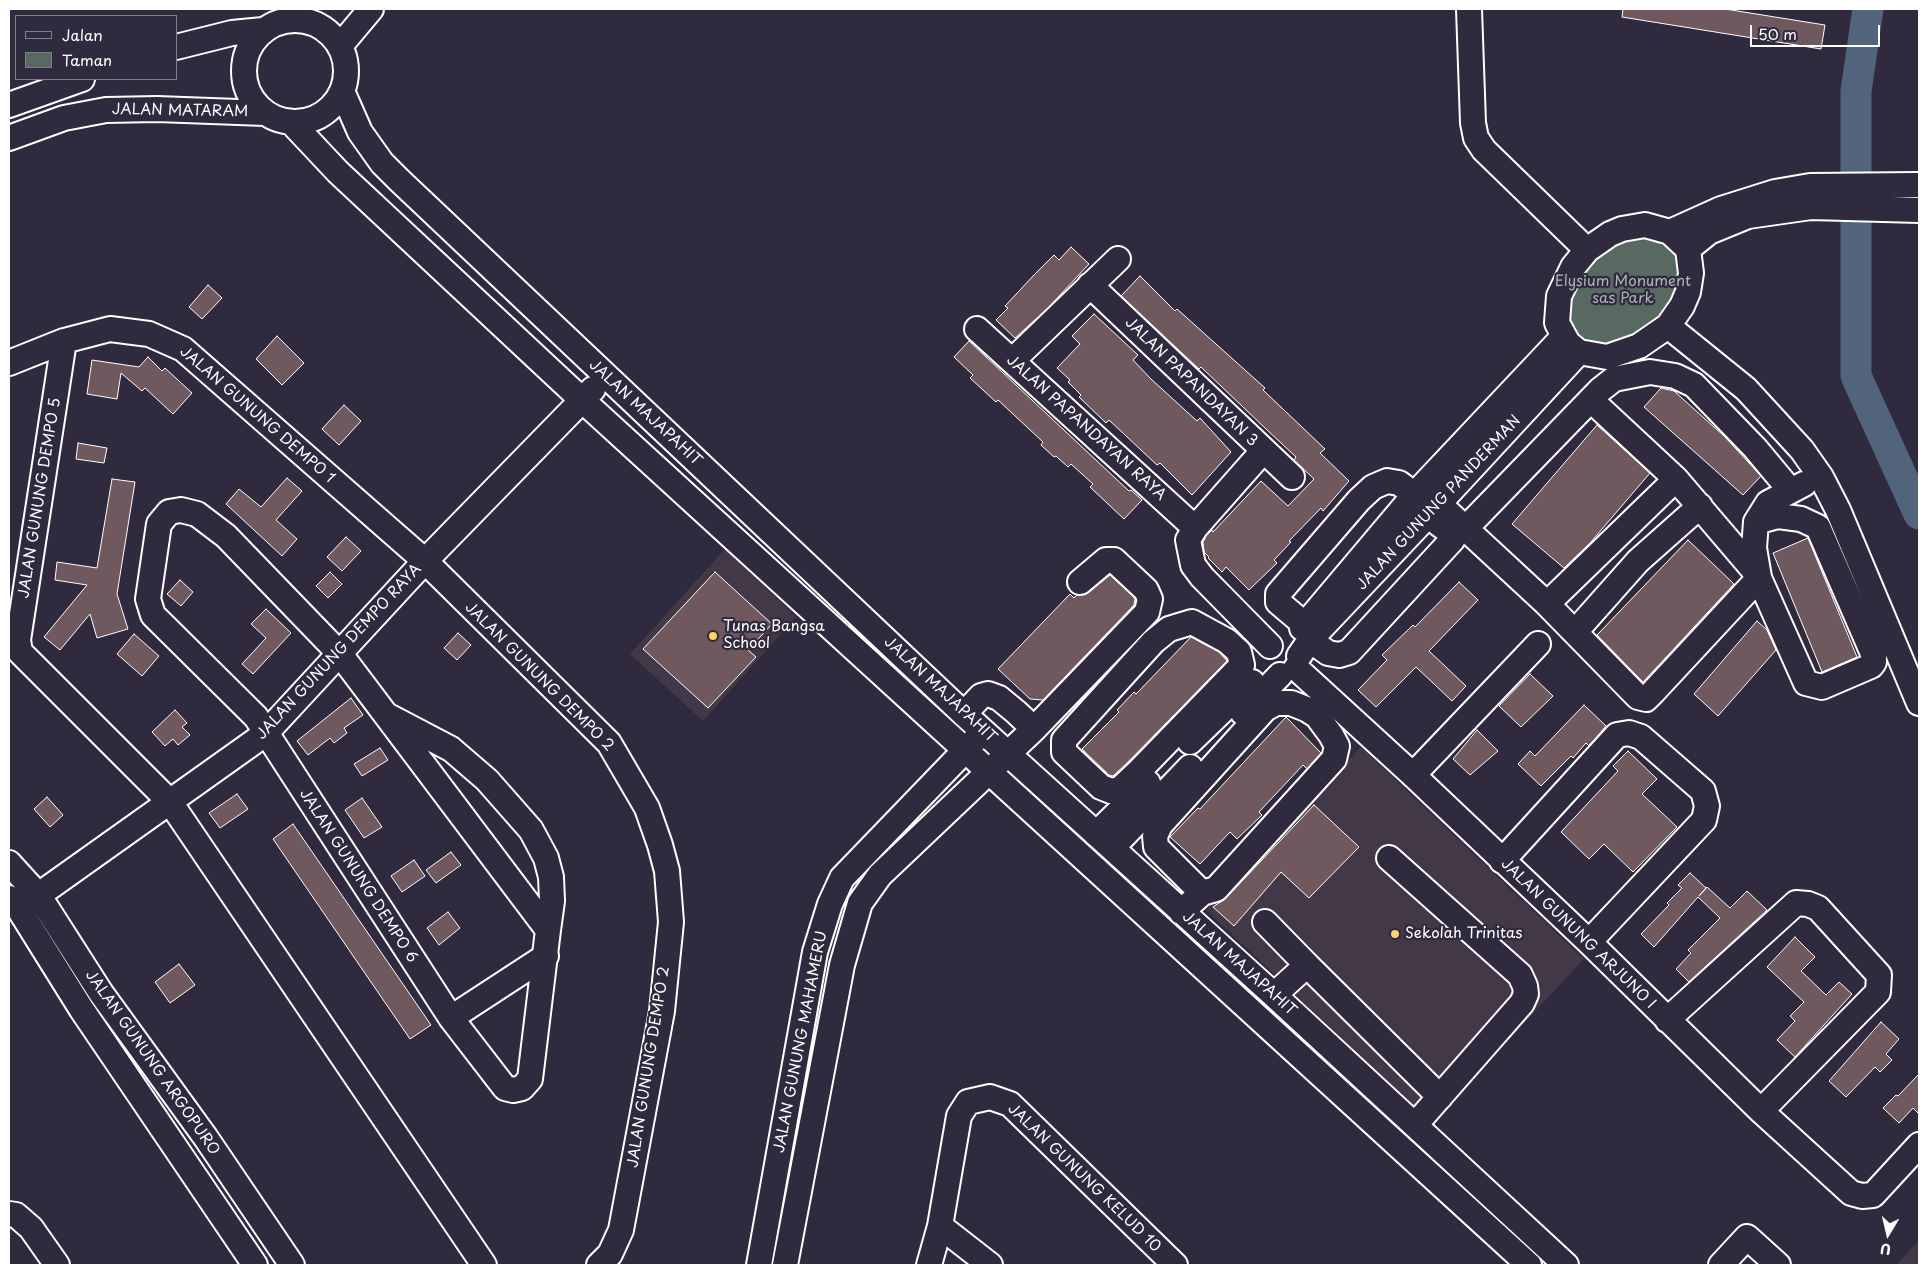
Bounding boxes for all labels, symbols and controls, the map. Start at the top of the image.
legend [15,15,178,80]
scale bar [1753,15,1883,47]
text: 50 m [1758,22,1797,45]
text: Jalan [62,23,103,46]
text: Taman [62,48,112,71]
street label: JALAN MATARAM [112,101,248,121]
park label: Elysium Monument sas Park [1555,273,1691,308]
street label: JALAN PAPANDAYAN 3 [1121,314,1261,450]
street label: JALAN GUNUNG DEMPO 1 [176,343,338,487]
street label: JALAN PAPANDAYAN RAYA [1002,352,1170,504]
street label: JALAN MAJAPAHIT [585,356,705,470]
street label: JALAN GUNUNG DEMPO 5 [15,397,65,599]
street label: JALAN GUNUNG PANDERMAN [1353,412,1525,594]
street label: JALAN GUNUNG DEMPO RAYA [253,561,425,743]
street label: JALAN GUNUNG DEMPO 2 [461,599,617,755]
place label: Tunas Bangsa School [723,618,825,653]
marker: Tunas Bangsa School [707,630,719,642]
street label: JALAN MAJAPAHIT [880,633,1000,747]
street label: JALAN GUNUNG DEMPO 6 [295,786,421,966]
street label: JALAN GUNUNG ARJUNO I [1497,855,1659,1013]
street label: JALAN MAJAPAHIT [1178,908,1300,1020]
place label: Sekolah Trinitas [1405,925,1522,943]
marker: Sekolah Trinitas [1389,928,1401,940]
street label: JALAN GUNUNG MAHAMERU [771,930,831,1154]
street label: JALAN GUNUNG DEMPO 2 [624,965,674,1169]
street label: JALAN GUNUNG ARGOPURO [81,967,223,1159]
street label: JALAN GUNUNG KELUD 10 [1004,1100,1164,1256]
north arrow [1863,1209,1913,1259]
text: U [1879,1238,1892,1261]

